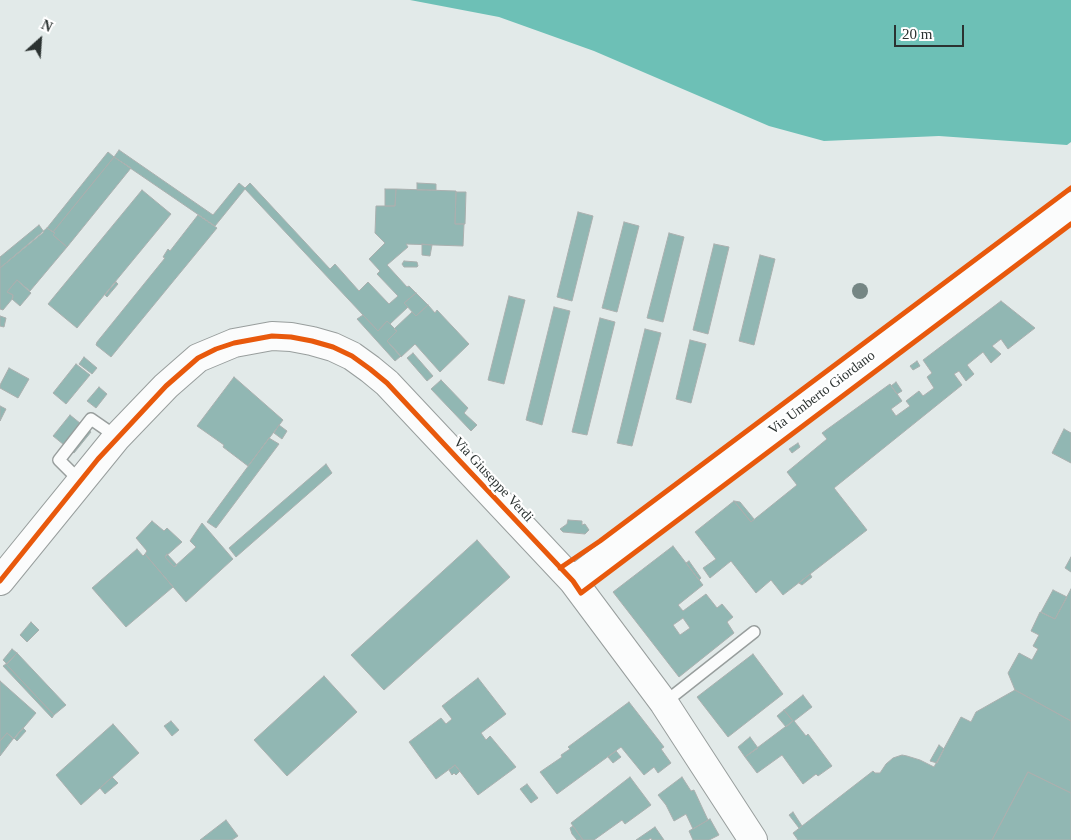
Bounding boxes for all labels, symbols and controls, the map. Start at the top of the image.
north arrow [15,15,65,65]
scale bar [896,15,966,47]
text: N [39,17,55,35]
text: 20 m [902,26,932,42]
street label: Via Umberto Giordano [765,347,879,439]
street label: Via Giuseppe Verdi [449,434,537,526]

